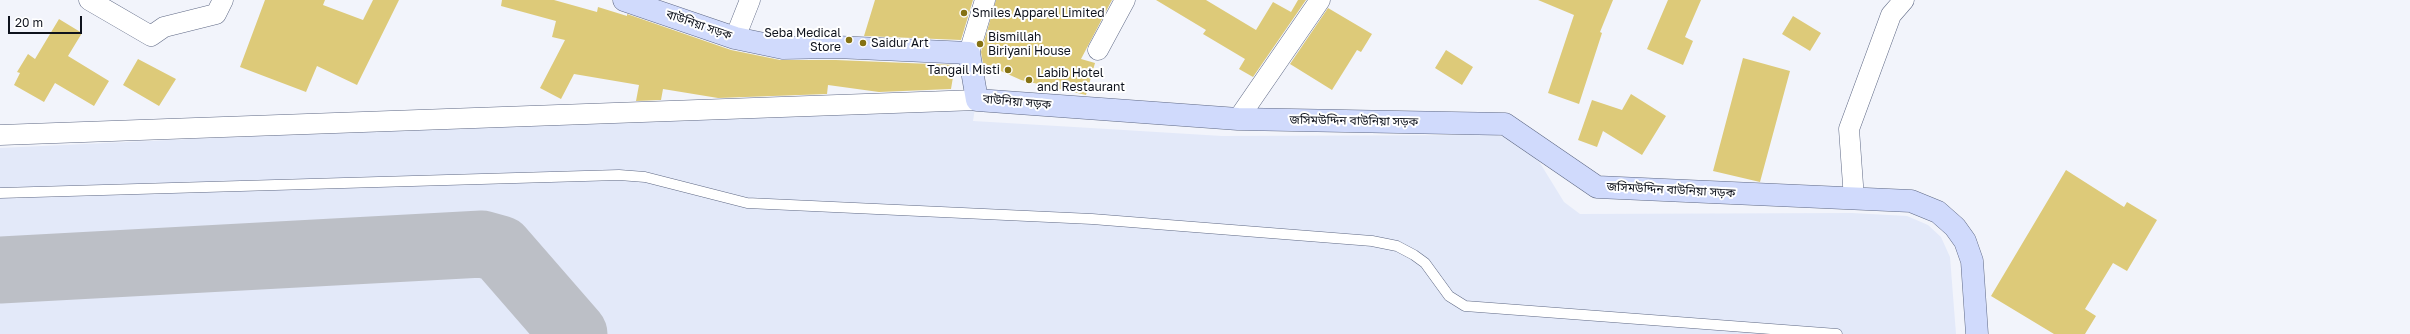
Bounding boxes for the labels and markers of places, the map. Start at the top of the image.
place label: Smiles Apparel Limited [972,6,1105,20]
marker: Smiles Apparel Limited [959,8,969,18]
place label: Seba Medical Store [764,26,841,54]
place label: Bismillah Biriyani House [988,30,1071,58]
marker: Seba Medical Store [844,35,854,45]
place label: Saidur Art [871,36,929,50]
marker: Saidur Art [858,38,868,48]
marker: Bismillah Biriyani House [975,39,985,49]
place label: Tangail Misti [927,63,1000,77]
marker: Tangail Misti [1003,65,1013,75]
place label: Labib Hotel and Restaurant [1037,66,1125,94]
marker: Labib Hotel and Restaurant [1024,75,1034,85]

